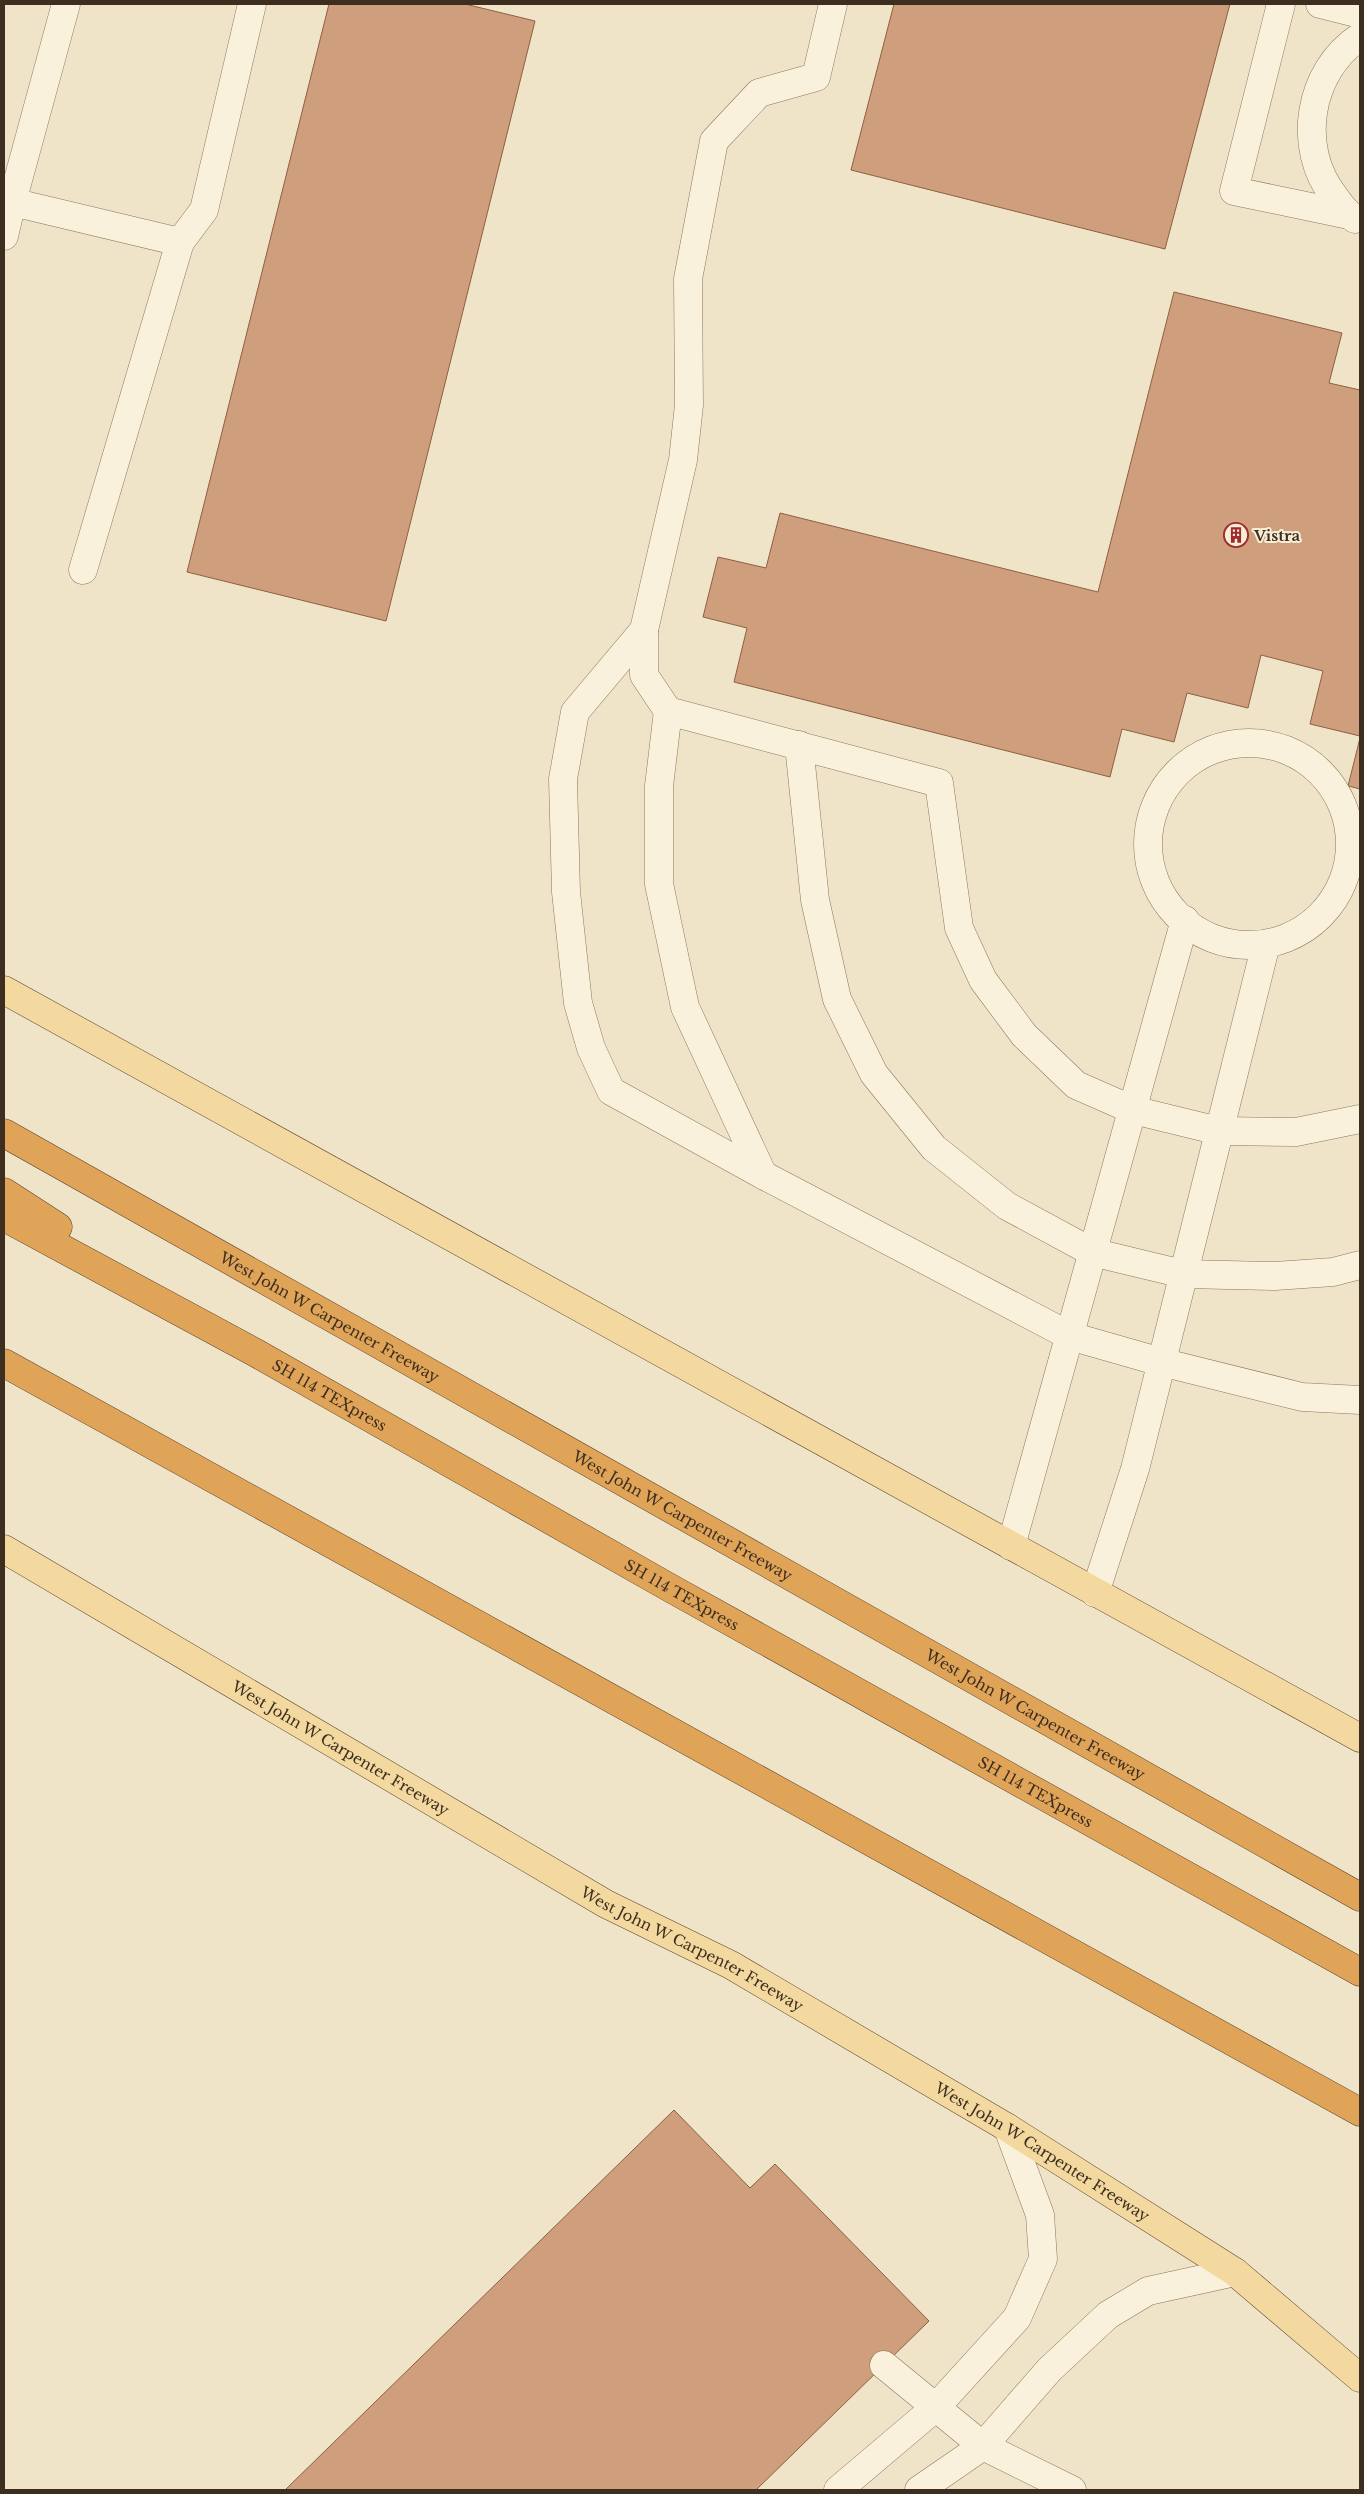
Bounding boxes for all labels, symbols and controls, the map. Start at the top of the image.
building icon: Vistra [1223,522,1249,548]
place label: Vistra [1253,526,1300,545]
street label: West John W Carpenter Freeway [216,1247,443,1386]
street label: SH 114 TEXpress [269,1355,390,1435]
street label: West John W Carpenter Freeway [569,1445,796,1585]
street label: SH 114 TEXpress [621,1555,743,1634]
street label: West John W Carpenter Freeway [921,1644,1149,1784]
street label: West John W Carpenter Freeway [228,1676,453,1819]
street label: SH 114 TEXpress [975,1752,1097,1831]
street label: West John W Carpenter Freeway [577,1881,807,2015]
street label: West John W Carpenter Freeway [931,2077,1154,2225]

